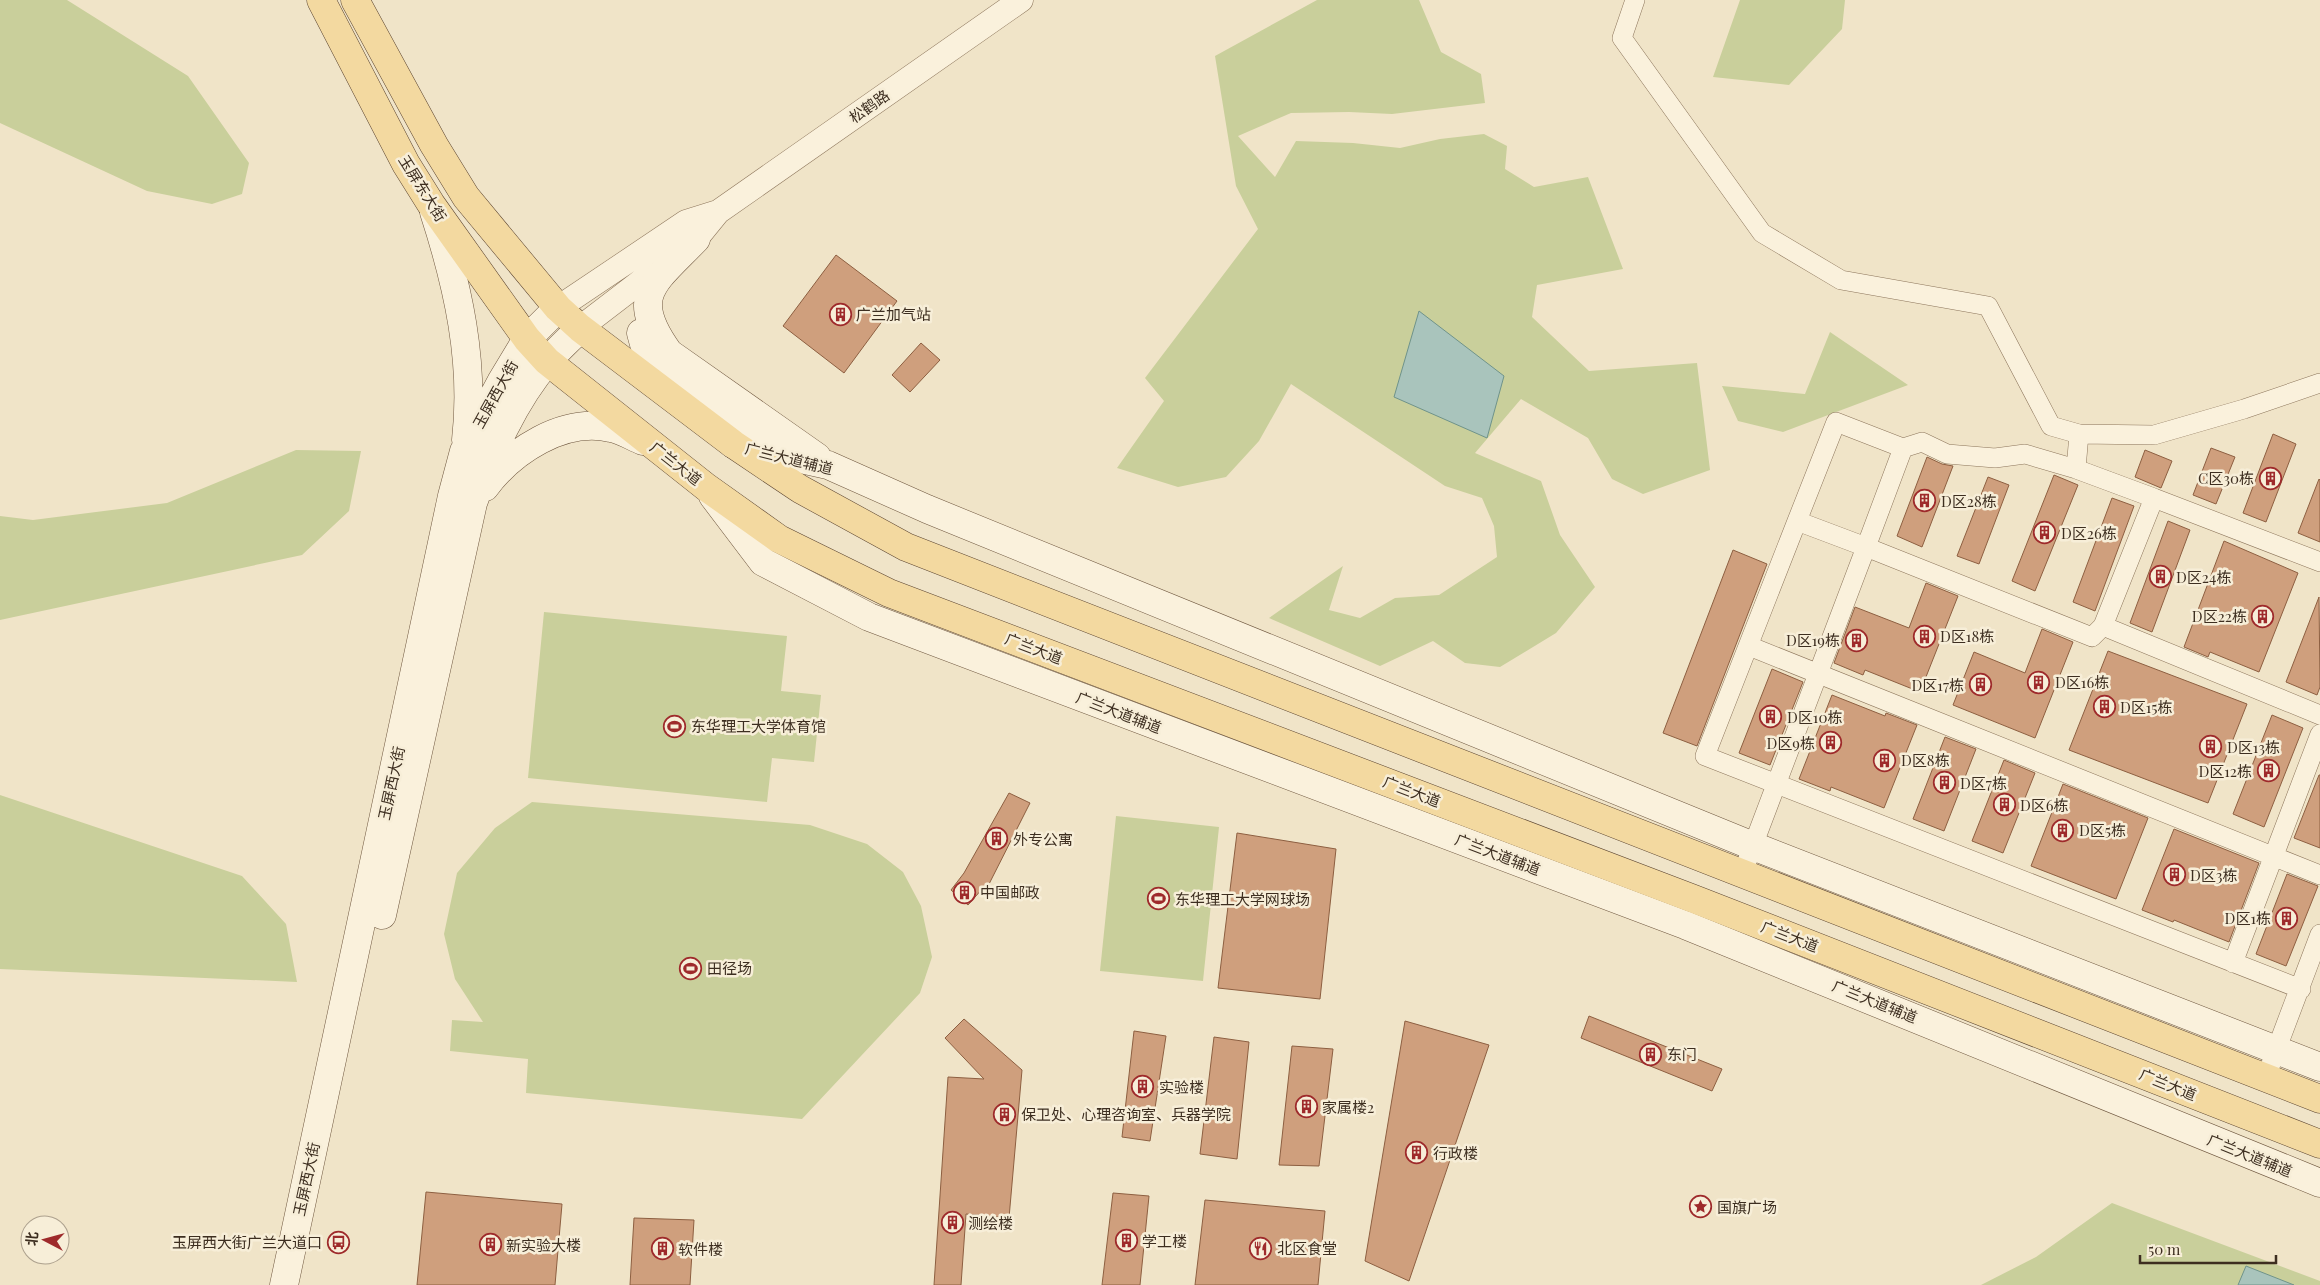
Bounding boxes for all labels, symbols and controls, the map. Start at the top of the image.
street label: 松鹤路 [845,85,893,127]
street label: 玉屏东大街 [395,151,451,225]
building icon: 广兰加气站 [828,302,852,326]
place label: 广兰加气站 [856,304,931,324]
street label: 玉屏西大街 [468,356,522,432]
street label: 广兰大道 [646,437,706,489]
street label: 广兰大道辅道 [743,437,835,479]
building icon: C区30栋 [2258,466,2282,490]
place label: C区30栋 [2198,468,2254,488]
building icon: D区28栋 [1913,489,1937,513]
place label: D区28栋 [1941,491,1997,511]
building icon: D区26栋 [2033,521,2057,545]
place label: D区26栋 [2061,523,2117,543]
building icon: D区24栋 [2148,565,2172,589]
place label: D区24栋 [2176,567,2231,587]
building icon: D区22栋 [2251,604,2275,628]
place label: D区22栋 [2192,606,2247,626]
building icon: D区18栋 [1912,624,1936,648]
place label: D区18栋 [1940,626,1994,646]
street label: 广兰大道 [1002,628,1066,668]
building icon: D区19栋 [1844,628,1868,652]
place label: D区19栋 [1786,630,1840,650]
building icon: D区16栋 [2027,670,2051,694]
place label: D区16栋 [2055,672,2109,692]
building icon: D区17栋 [1968,673,1992,697]
place label: D区17栋 [1912,675,1964,695]
street label: 广兰大道辅道 [1073,687,1165,737]
building icon: D区15栋 [2092,695,2116,719]
place label: D区15栋 [2120,697,2172,717]
building icon: D区10栋 [1759,705,1783,729]
place label: D区10栋 [1787,707,1842,727]
sports icon: 东华理工大学体育馆 [663,714,687,738]
place label: 东华理工大学体育馆 [691,716,826,736]
building icon: D区9栋 [1819,731,1843,755]
place label: D区9栋 [1767,733,1815,753]
building icon: D区13栋 [2199,735,2223,759]
place label: D区13栋 [2227,737,2280,757]
street label: 玉屏西大街 [373,744,409,822]
building icon: D区8栋 [1873,748,1897,772]
place label: D区8栋 [1901,750,1950,770]
building icon: D区12栋 [2256,759,2280,783]
place label: D区12栋 [2198,761,2252,781]
street label: 广兰大道 [1380,771,1444,811]
building icon: D区7栋 [1932,771,1956,795]
place label: D区7栋 [1960,773,2007,793]
building icon: D区6栋 [1992,793,2016,817]
place label: D区6栋 [2020,795,2069,815]
building icon: D区5栋 [2051,818,2075,842]
place label: D区5栋 [2079,820,2126,840]
building icon: 外专公寓 [985,827,1009,851]
place label: 外专公寓 [1013,829,1073,849]
street label: 广兰大道辅道 [1452,829,1544,879]
building icon: D区3栋 [2162,863,2186,887]
place label: D区3栋 [2190,865,2238,885]
building icon: 中国邮政 [952,880,976,904]
place label: 中国邮政 [980,882,1040,902]
sports icon: 东华理工大学网球场 [1147,887,1171,911]
place label: 东华理工大学网球场 [1175,889,1310,909]
building icon: D区1栋 [2275,906,2299,930]
place label: D区1栋 [2225,908,2271,928]
street label: 广兰大道 [1758,916,1822,956]
sports icon: 田径场 [679,956,703,980]
place label: 田径场 [707,958,752,978]
street label: 广兰大道辅道 [1830,975,1920,1027]
building icon: 东门 [1639,1042,1663,1066]
place label: 东门 [1667,1044,1697,1064]
street label: 广兰大道 [2136,1063,2200,1105]
building icon: 实验楼 [1131,1075,1155,1099]
place label: 实验楼 [1159,1077,1204,1097]
building icon: 家属楼2 [1294,1095,1318,1119]
place label: 家属楼2 [1322,1097,1374,1117]
building icon: 保卫处、心理咨询室、兵器学院 [993,1102,1017,1126]
place label: 保卫处、心理咨询室、兵器学院 [1021,1104,1231,1124]
street label: 广兰大道辅道 [2205,1129,2295,1181]
street label: 玉屏西大街 [288,1140,324,1218]
building icon: 行政楼 [1405,1141,1429,1165]
place label: 行政楼 [1433,1143,1478,1163]
place icon: 国旗广场 [1689,1195,1713,1219]
place label: 国旗广场 [1717,1197,1777,1217]
building icon: 测绘楼 [940,1211,964,1235]
place label: 测绘楼 [968,1213,1013,1233]
north arrow [20,1215,70,1265]
building icon: 学工楼 [1114,1229,1138,1253]
bus stop icon: 玉屏西大街广兰大道口 [326,1230,350,1254]
text: 北 [21,1231,42,1247]
place label: 学工楼 [1142,1231,1187,1251]
place label: 玉屏西大街广兰大道口 [172,1232,322,1252]
scale bar [2140,1232,2276,1264]
building icon: 新实验大楼 [478,1233,502,1257]
place label: 新实验大楼 [506,1235,581,1255]
restaurant icon: 北区食堂 [1249,1236,1273,1260]
building icon: 软件楼 [650,1237,674,1261]
place label: 北区食堂 [1277,1238,1337,1258]
place label: 软件楼 [678,1239,723,1259]
text: 50 m [2148,1239,2181,1259]

